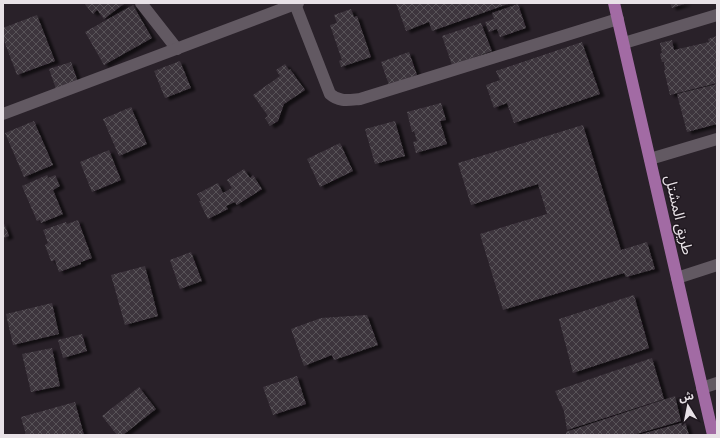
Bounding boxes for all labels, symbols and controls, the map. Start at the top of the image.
street label: طريق المشتل [660,173,697,257]
north arrow [668,386,708,426]
text: ش [678,389,695,404]

